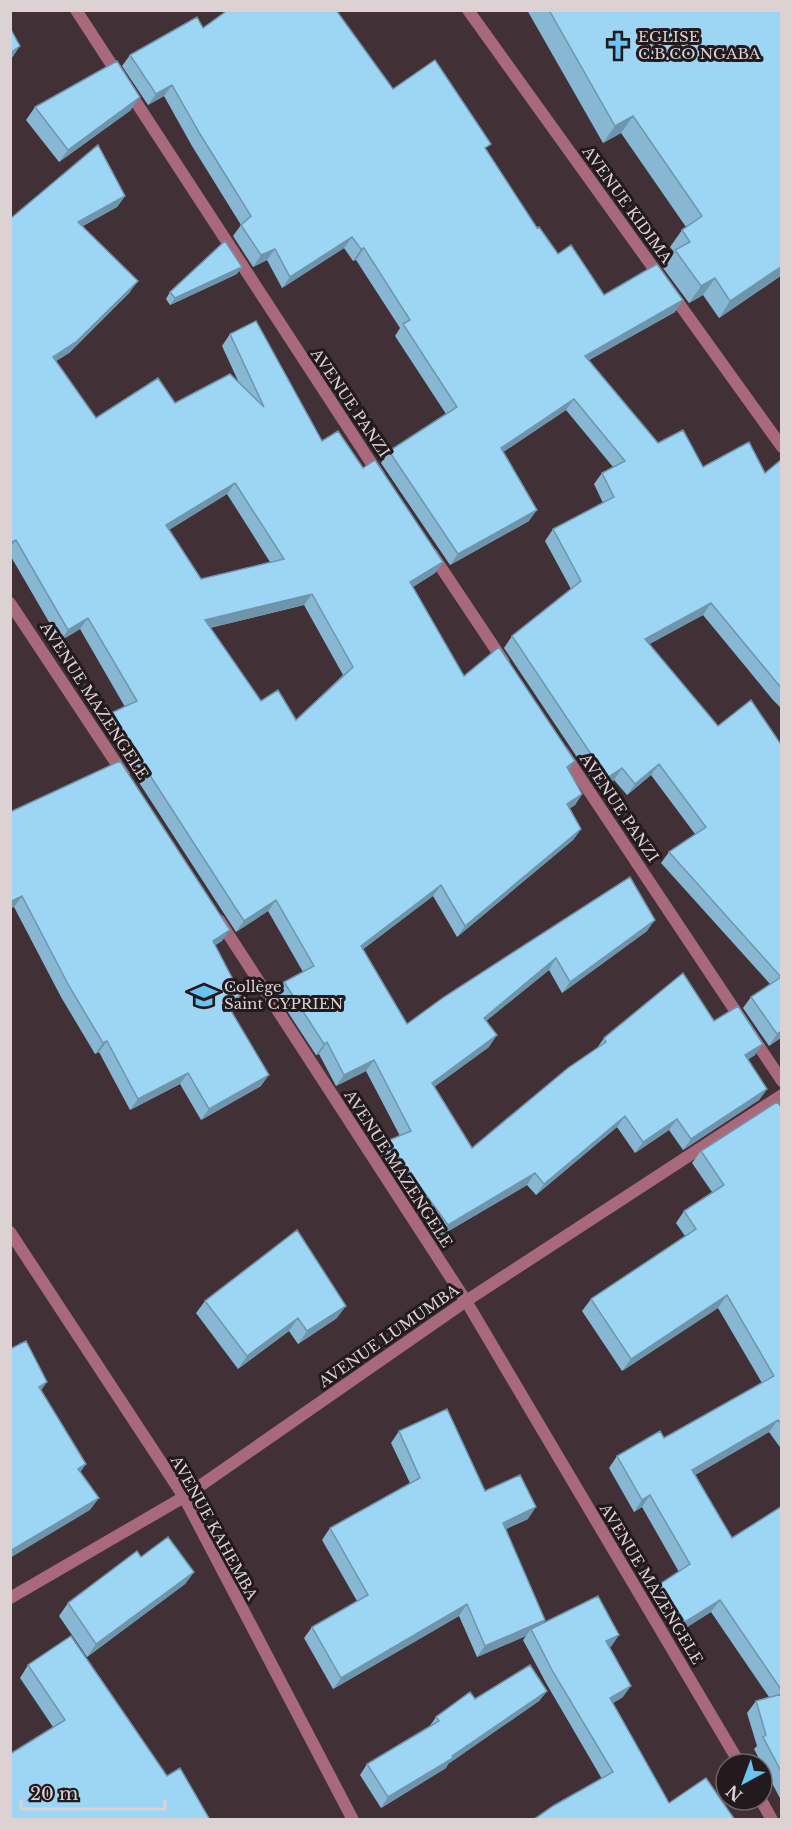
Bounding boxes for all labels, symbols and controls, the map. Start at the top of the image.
place label: EGLISE C.B.CO NGABA [638,27,761,63]
church icon: EGLISE C.B.CO NGABA [603,31,633,61]
street label: AVENUE KIDIMA [578,142,676,267]
street label: AVENUE PANZI [306,344,394,461]
street label: AVENUE MAZENGELE [36,617,153,783]
street label: AVENUE PANZI [575,749,663,866]
place label: Collège Saint CYPRIEN [224,977,343,1013]
school or university icon: Collège Saint CYPRIEN [189,981,219,1011]
street label: AVENUE MAZENGELE [340,1085,457,1251]
street label: AVENUE LUMUMBA [314,1280,463,1392]
street label: AVENUE KAHEMBA [166,1451,262,1604]
street label: AVENUE MAZENGELE [595,1499,707,1668]
north arrow [714,1752,774,1812]
scale bar [21,1773,165,1811]
text: N [722,1781,746,1806]
text: 20 m [30,1783,78,1805]

